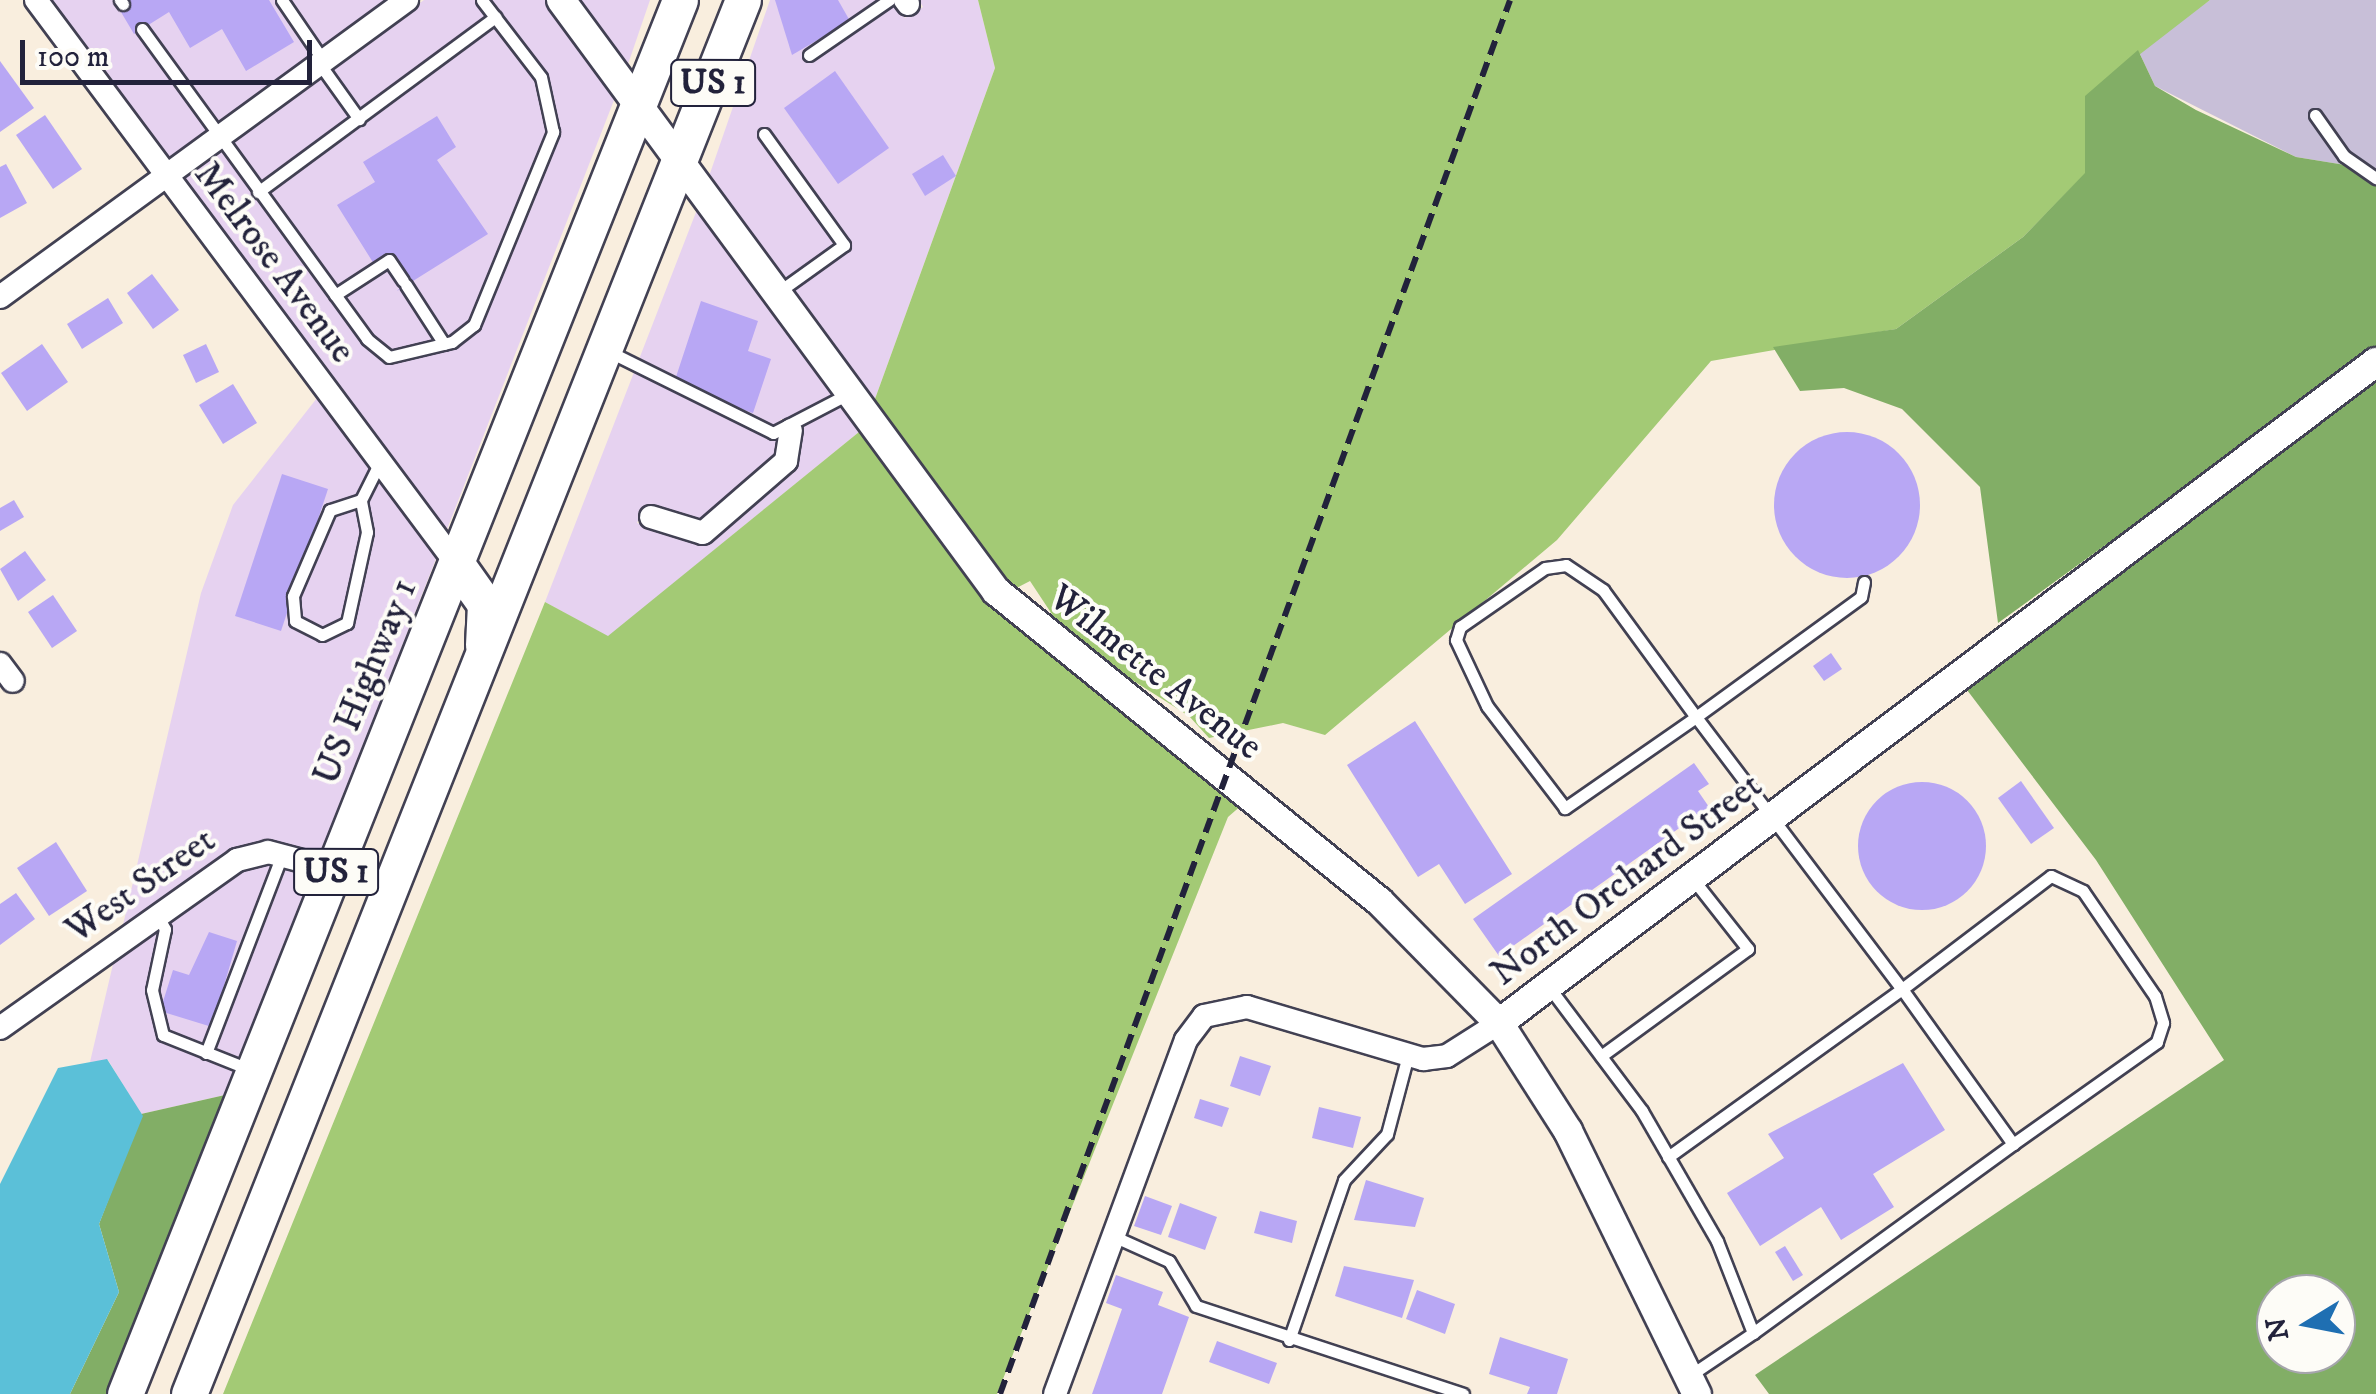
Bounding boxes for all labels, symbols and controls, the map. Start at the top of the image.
scale bar [25,20,318,82]
text: 100 m [37,39,109,76]
road number: US 1 [668,53,758,113]
street label: Melrose Avenue [184,153,364,373]
street label: US Highway 1 [304,573,428,791]
street label: Wilmette Avenue [1039,576,1271,770]
street label: North Orchard Street [1482,763,1772,997]
street label: West Street [58,818,224,954]
road number: US 1 [291,842,381,902]
north arrow [2256,1274,2356,1374]
text: N [2259,1315,2297,1343]

